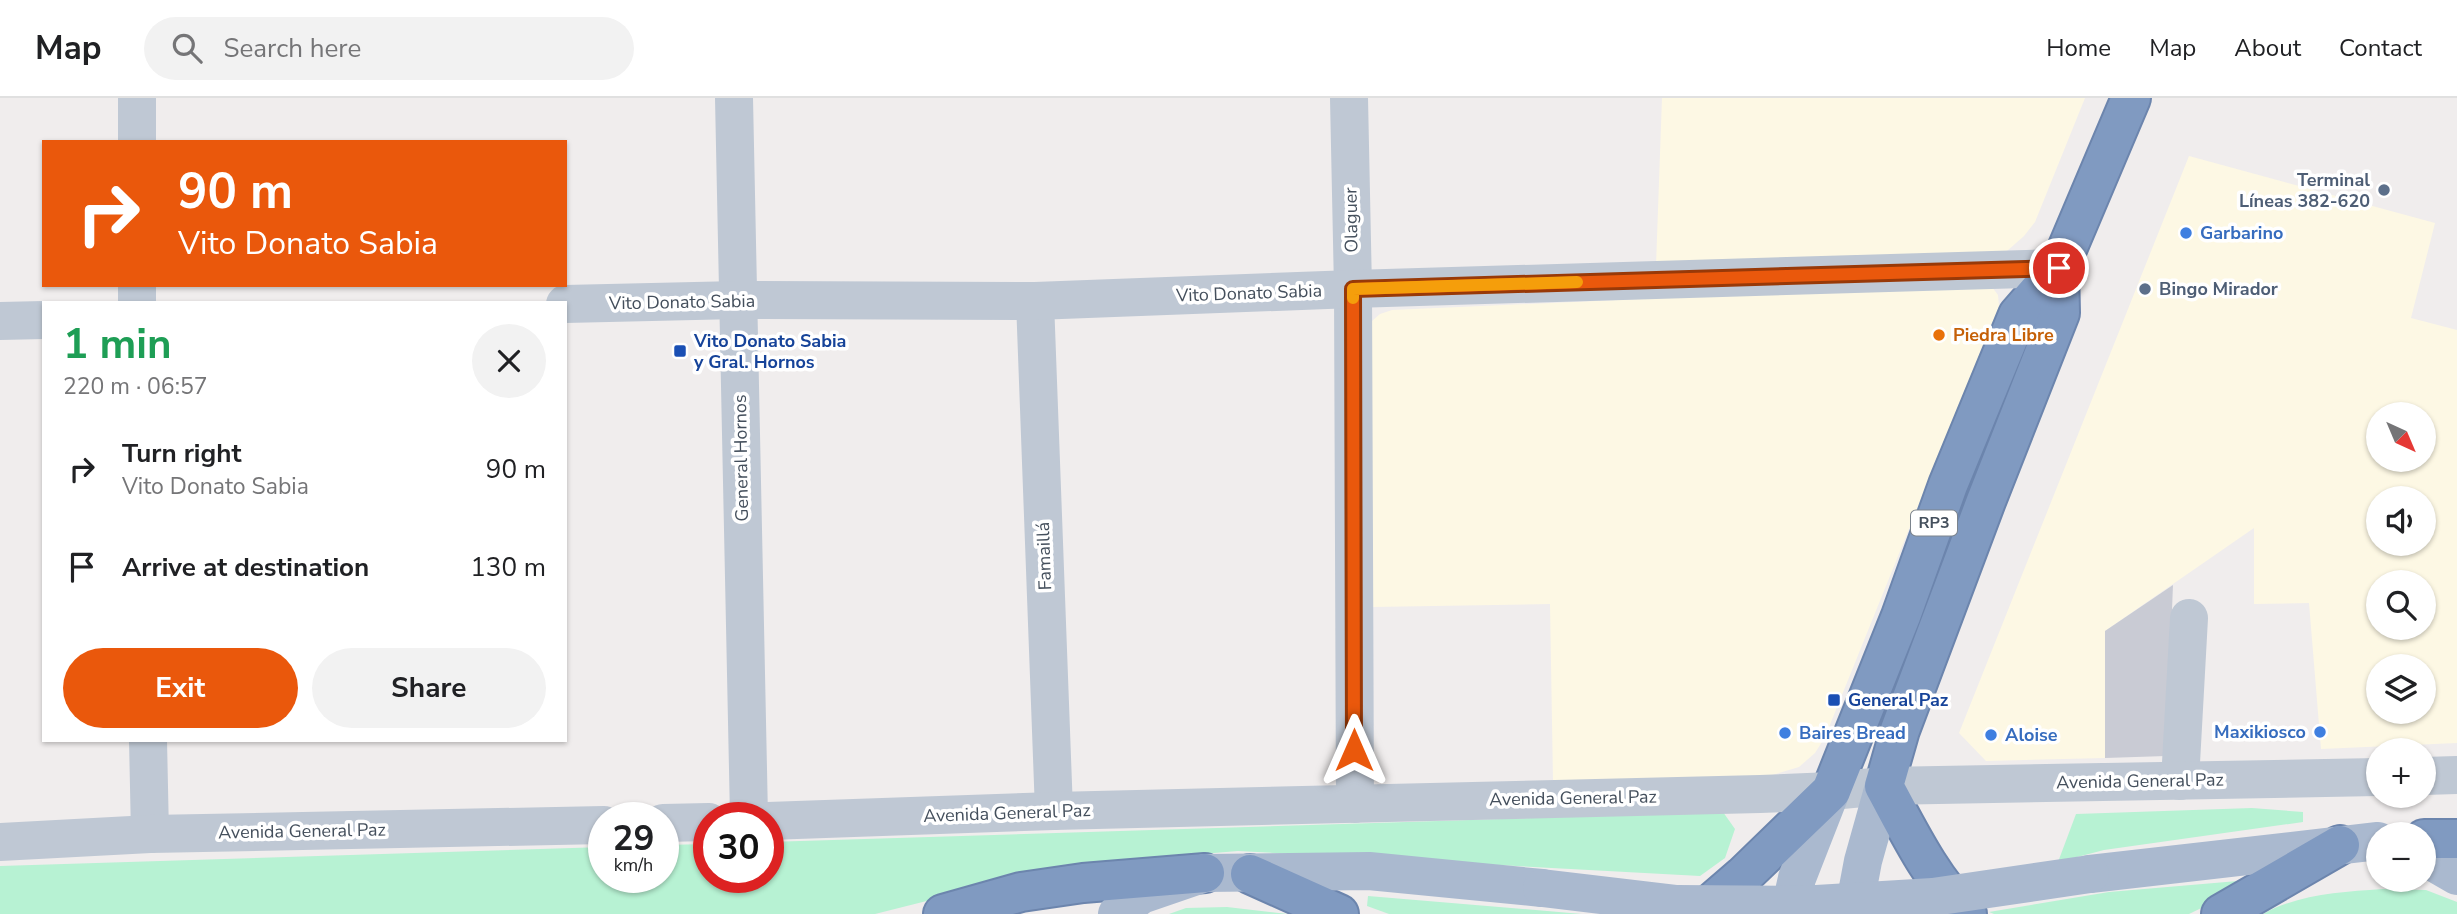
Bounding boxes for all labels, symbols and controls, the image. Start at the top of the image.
search box [144,17,634,80]
text: Map [35,26,102,71]
icon: search [168,29,206,67]
text: Search here [224,31,361,66]
text: Home [2046,32,2111,64]
text: Map [2149,32,2196,64]
text: About [2234,32,2301,64]
text: Contact [2339,32,2422,64]
text: 90 m [178,158,293,225]
icon: right [63,168,154,259]
place label: Terminal Líneas 382-620 [2239,168,2370,213]
marker: Terminal Líneas 382-620 [2376,182,2392,198]
street label: Olaguer [1338,187,1364,253]
place label: Garbarino [2200,221,2283,245]
text: Vito Donato Sabia [178,222,438,265]
marker: Garbarino [2178,225,2194,241]
pin [2029,238,2089,298]
icon: arrive [2040,249,2078,287]
place label: Bingo Mirador [2159,277,2278,301]
street label: Vito Donato Sabia [1175,278,1322,308]
marker: Bingo Mirador [2137,281,2153,297]
street label: Vito Donato Sabia [608,289,755,315]
text: 1 min [63,316,172,373]
place label: Piedra Libre [1953,323,2054,347]
button: close [472,324,546,398]
marker: Piedra Libre [1931,327,1947,343]
place label: Vito Donato Sabia y Gral. Hornos [693,329,846,374]
marker: Vito Donato Sabia y Gral. Hornos [672,343,688,359]
text: 220 m · 06:57 [63,371,208,402]
street label: General Hornos [728,394,754,522]
north arrow [2366,402,2436,472]
map controls [2366,402,2436,892]
text: Turn right [122,436,241,471]
icon: right [63,450,101,488]
text: 90 m [486,452,546,487]
text: Vito Donato Sabia [122,471,309,502]
button: sound [2366,486,2436,556]
road number: RP3 [1911,510,1957,536]
street label: Famaillá [1031,521,1057,591]
icon: arrive [63,548,101,586]
text: Arrive at destination [122,550,369,585]
text: 130 m [470,550,546,585]
button: search [2366,570,2436,640]
button: Exit [63,648,298,728]
button: Share [312,648,546,728]
button: layers [2366,654,2436,724]
place label: General Paz [1848,688,1949,712]
marker: General Paz [1826,692,1842,708]
position arrow [1317,713,1391,787]
place label: Maxikiosco [2214,720,2306,744]
place label: Baires Bread [1799,721,1906,745]
place label: Aloise [2005,723,2058,747]
marker: Maxikiosco [2312,724,2328,740]
marker: Baires Bread [1777,725,1793,741]
marker: Aloise [1983,727,1999,743]
button: + [2366,738,2436,808]
street label: Avenida General Paz [2056,768,2224,794]
street label: Avenida General Paz [1489,785,1657,811]
street label: Avenida General Paz [923,798,1091,828]
speed limit sign: 30 [693,802,784,893]
text: 29 [612,815,655,862]
street label: Avenida General Paz [218,818,386,844]
button: − [2366,822,2436,892]
text: km/h [614,853,653,877]

